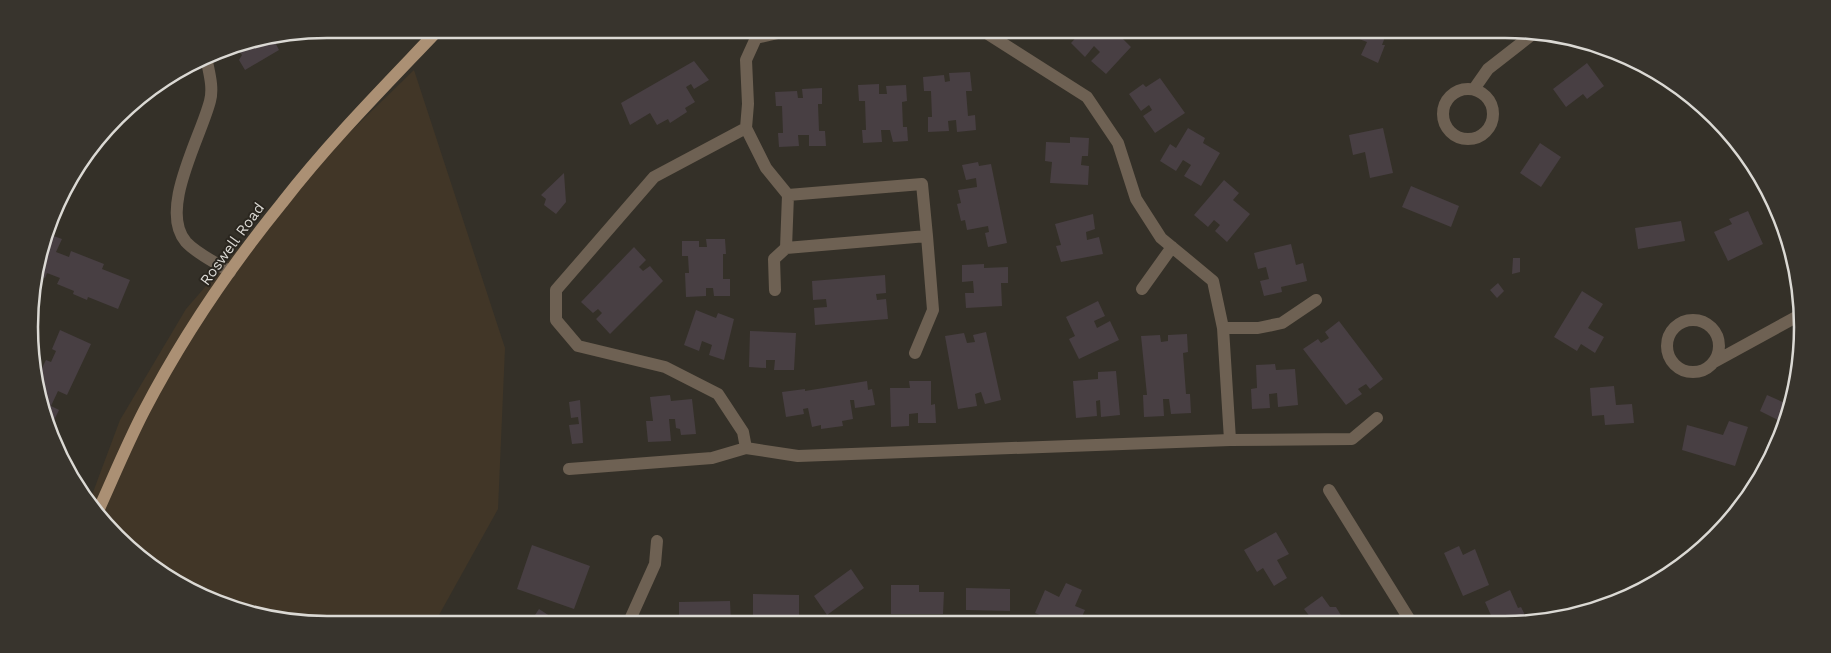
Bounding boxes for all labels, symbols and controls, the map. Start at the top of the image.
street label: Roswell Road [196,199,268,289]

